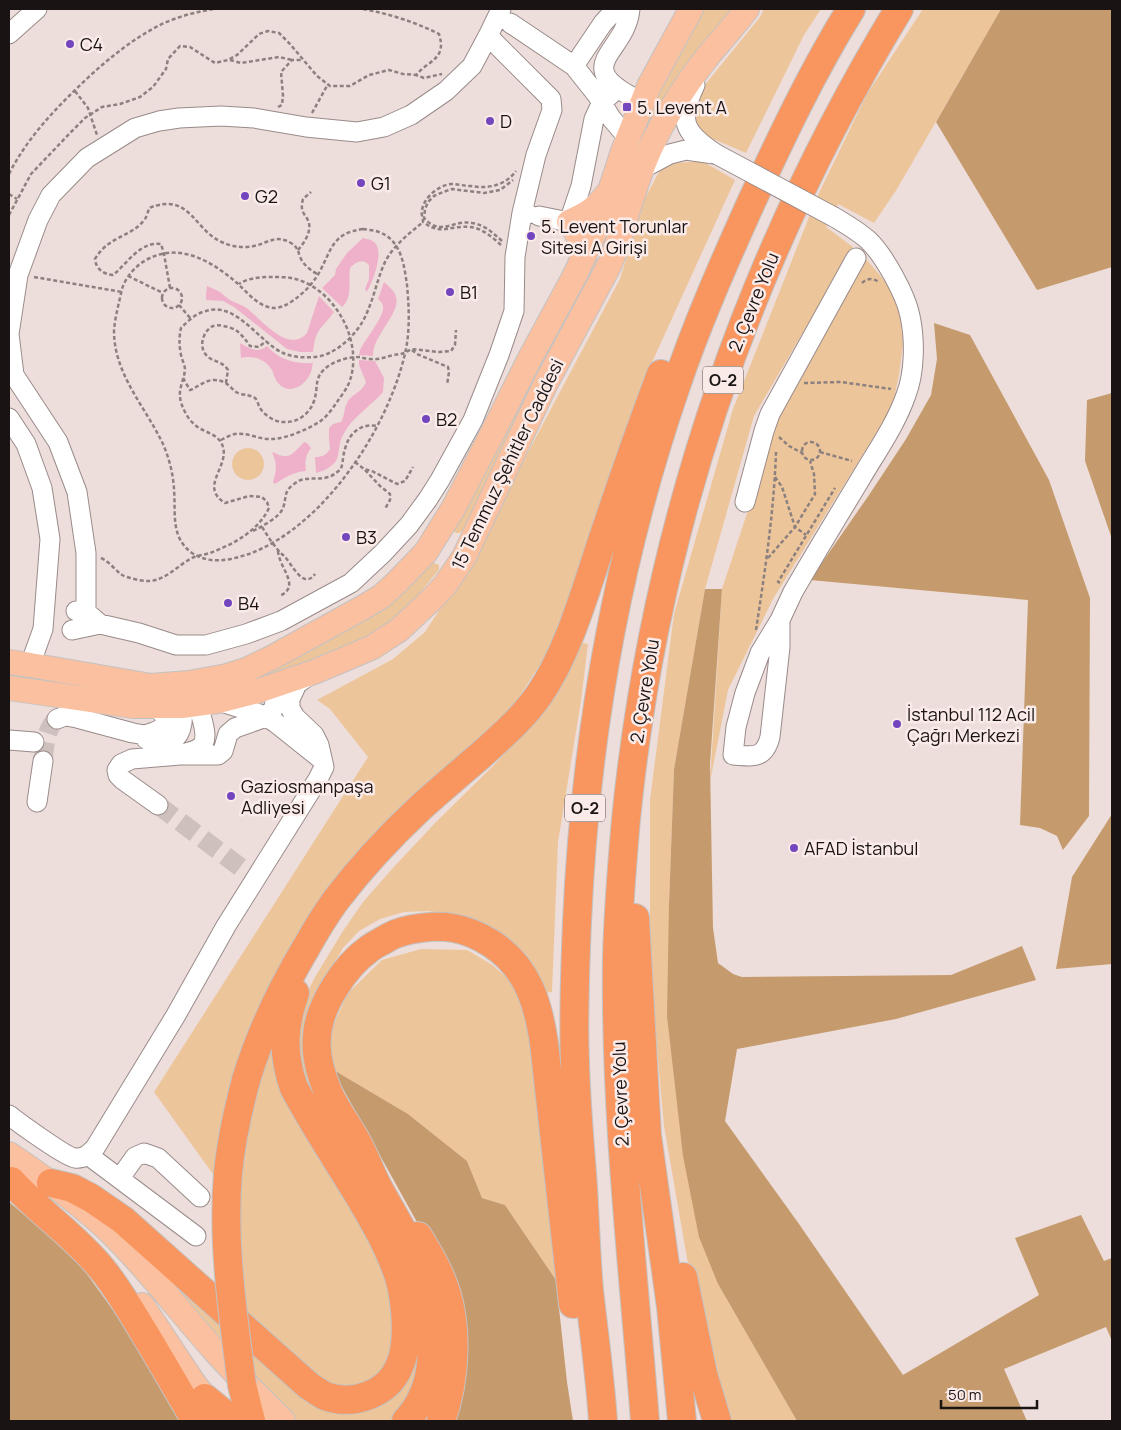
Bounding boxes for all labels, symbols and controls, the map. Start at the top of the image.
place label: C4 [80,32,103,56]
marker: C4 [64,38,76,50]
place label: 5. Levent A [637,95,727,119]
marker: 5. Levent A [621,101,633,113]
place label: D [500,109,512,133]
marker: D [484,115,496,127]
place label: G1 [371,171,391,195]
marker: G1 [355,177,367,189]
place label: G2 [255,184,278,208]
marker: G2 [239,190,251,202]
place label: 5. Levent Torunlar Sitesi A Girişi [541,214,688,259]
marker: 5. Levent Torunlar Sitesi A Girişi [525,230,537,242]
street label: 2. Çevre Yolu [722,249,784,355]
place label: B1 [460,280,478,304]
marker: B1 [444,286,456,298]
street label: 15 Temmuz Şehitler Caddesi [445,355,569,573]
road number: O-2 [703,366,743,394]
place label: B2 [436,407,457,431]
marker: B2 [420,413,432,425]
place label: B3 [356,525,377,549]
marker: B3 [340,531,352,543]
place label: B4 [238,591,260,615]
marker: B4 [222,597,234,609]
street label: 2. Çevre Yolu [624,637,664,745]
place label: İstanbul 112 Acil Çağrı Merkezi [907,702,1035,747]
marker: İstanbul 112 Acil Çağrı Merkezi [891,718,903,730]
place label: Gaziosmanpaşa Adliyesi [241,774,374,819]
marker: Gaziosmanpaşa Adliyesi [225,790,237,802]
road number: O-2 [565,794,605,821]
place label: AFAD İstanbul [804,836,918,860]
marker: AFAD İstanbul [788,842,800,854]
street label: 2. Çevre Yolu [606,1041,634,1147]
scale bar [941,1378,1037,1410]
text: 50 m [948,1384,982,1405]

